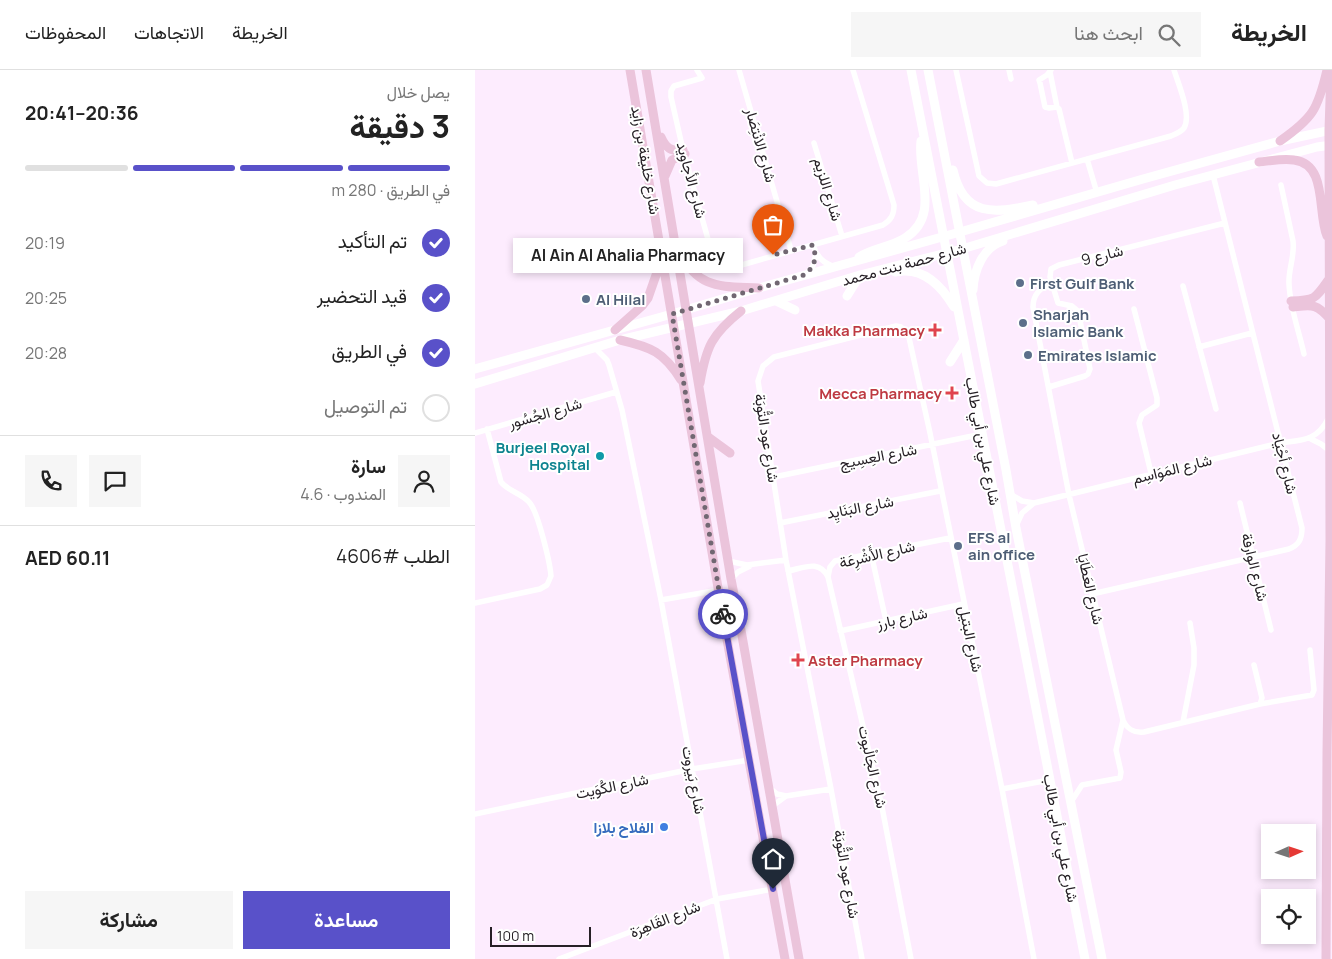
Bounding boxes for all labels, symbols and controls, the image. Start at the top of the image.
search box [851,12,1201,57]
text: الخريطة [1231,15,1307,48]
text: المحفوظات [25,20,106,44]
text: الاتجاهات [134,20,204,44]
text: الخريطة [232,20,288,44]
text: ابحث هنا [1074,20,1143,46]
icon: search [1155,21,1183,49]
text: يصل خلال [387,81,450,103]
text: 20:36–20:41 [25,100,139,126]
text: 3 دقيقة [350,104,450,148]
street label: شارع خليفة بن زايد [625,104,666,216]
street label: شارع الانْتِصَار [739,104,782,185]
street label: شارع الأجاويد [671,139,712,221]
street label: شارع اللزيم [807,155,848,224]
text: في الطريق · 280 m [332,179,450,201]
pin [752,204,794,255]
icon: bag [759,211,787,239]
text: تم التأكيد [338,228,407,254]
icon: check [422,229,450,257]
text: 20:19 [25,232,65,254]
street label: شارع حصة بنت محمد [839,237,969,292]
callout: Al Ain Al Ahalia Pharmacy [513,238,743,272]
street label: شارع 9 [1079,240,1126,271]
text: Al Ain Al Ahalia Pharmacy [531,244,725,266]
place label: First Gulf Bank [1030,273,1135,294]
marker: First Gulf Bank [1014,277,1026,289]
text: قيد التحضير [317,283,407,309]
icon: check [422,284,450,312]
text: 20:25 [25,287,67,309]
place label: Al Hilal [596,289,645,310]
marker: Al Hilal [580,293,592,305]
place label: Sharjah Islamic Bank [1033,304,1124,342]
marker: Sharjah Islamic Bank [1017,317,1029,329]
place label: Makka Pharmacy [803,320,926,341]
marker: Makka Pharmacy [929,324,941,336]
text: في الطريق [332,338,407,364]
icon: check [422,339,450,367]
text: 20:28 [25,342,67,364]
place label: Emirates Islamic [1038,345,1157,366]
marker: Emirates Islamic [1022,349,1034,361]
street label: شارع علي بن أبي طالب [957,375,1006,508]
place label: Mecca Pharmacy [819,383,943,404]
marker: Mecca Pharmacy [946,387,958,399]
street label: شارع الجُسُور [505,392,585,435]
street label: شارع عود التُّوبَة [749,392,785,484]
text: تم التوصيل [324,393,407,419]
street label: شارع أجْيَاد [1266,430,1303,497]
place label: Burjeel Royal Hospital [496,437,590,475]
street label: شارع العِسِيج [837,438,919,475]
street label: شارع المَوَاسِم [1130,449,1214,490]
marker: Burjeel Royal Hospital [594,450,606,462]
text: سارة [351,453,386,479]
button: phone [25,455,77,507]
button: chat [89,455,141,507]
button: person [398,455,450,507]
text: المندوب · 4.6 [300,483,386,505]
street label: شارع البَنَايِد [825,490,896,525]
place label: EFS al ain office [968,527,1035,565]
street label: شارع الوارفة [1235,531,1274,604]
street label: شارع الأَشْرِعَة [837,535,918,575]
marker: EFS al ain office [952,540,964,552]
text: الطلب #4606 [336,543,450,569]
text: AED 60.11 [25,545,110,571]
street label: شارع العَطَايَا [1072,551,1109,627]
courier [698,589,748,639]
icon: bike [709,600,737,628]
street label: شارع بارز [874,602,930,635]
street label: شارع البتيل [953,604,988,675]
place label: Aster Pharmacy [808,650,923,671]
marker: Aster Pharmacy [792,654,804,666]
street label: شارع الجَالْبوت [852,724,893,811]
street label: شارع بَيروت [676,744,711,816]
street label: شارع الكُوَيت [574,768,651,805]
street label: شارع علي بن أبي طالب [1035,772,1084,905]
place label: الفلاح بلازا [594,817,654,838]
marker: الفلاح بلازا [658,821,670,833]
north arrow [1261,824,1316,879]
map controls [1261,824,1316,944]
street label: شارع عود التُّوبَة [828,828,865,920]
pin [752,838,794,889]
icon: home [759,845,787,873]
button: locate [1261,889,1316,944]
button: مشاركة [25,891,233,949]
button: مساعدة [243,891,450,949]
street label: شارع القَاهِرَة [627,895,704,944]
scale bar [490,924,591,947]
text: 100 m [497,926,534,945]

